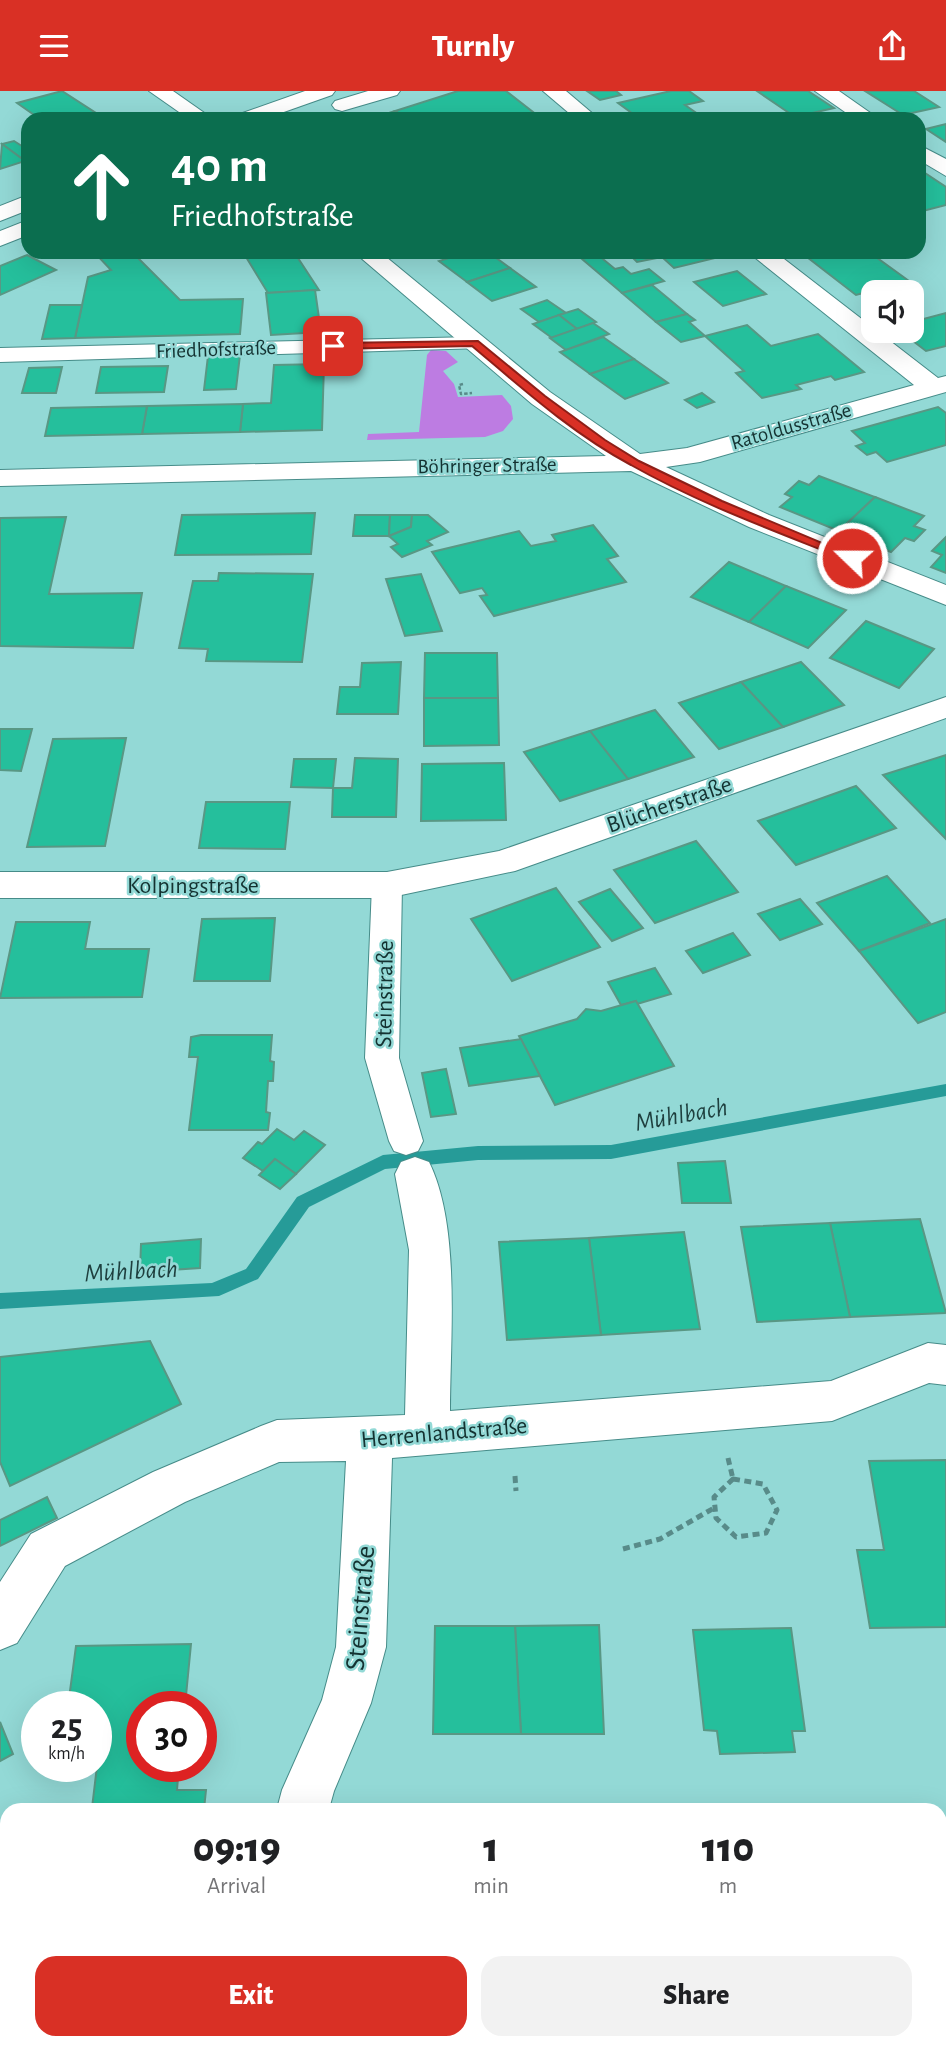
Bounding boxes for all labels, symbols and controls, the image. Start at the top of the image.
icon: menu [35,27,73,65]
icon: share [873,27,911,65]
text: Turnly [432,30,514,62]
icon: ahead [56,140,147,231]
text: 40 m [171,142,268,191]
text: Friedhofstraße [171,200,354,232]
map controls [861,280,924,343]
button: sound [861,280,924,343]
pin [303,316,363,376]
icon: arrive [314,327,352,365]
street label: Friedhofstraße [156,337,276,362]
street label: Ratoldusstraße [729,399,854,454]
street label: Böhringer Straße [417,454,557,477]
position arrow [815,521,889,595]
street label: Blücherstraße [603,772,735,838]
street label: Kolpingstraße [127,874,259,898]
street label: Steinstraße [372,940,398,1048]
water label: Mühlbach [633,1094,730,1136]
water label: Mühlbach [84,1256,179,1286]
street label: Herrenlandstraße [360,1414,528,1452]
street label: Steinstraße [342,1545,380,1672]
speed limit sign: 30 [126,1691,217,1782]
text: 25 [51,1710,82,1745]
text: km/h [48,1745,85,1763]
text: 09:19 [193,1827,281,1869]
text: 1 [483,1827,499,1869]
text: 110 [702,1827,754,1869]
text: Arrival [207,1875,266,1898]
text: min [473,1875,509,1898]
text: m [719,1875,737,1898]
button: Exit [35,1956,467,2036]
button: Share [481,1956,912,2036]

